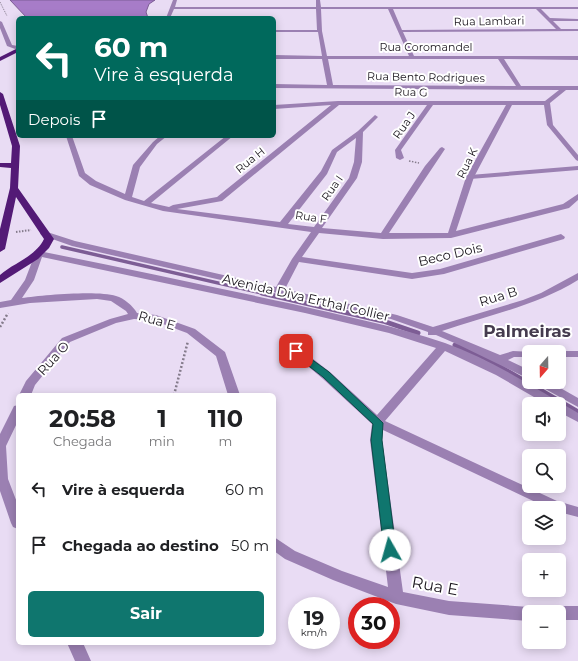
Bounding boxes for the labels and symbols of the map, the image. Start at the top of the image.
street label: Rua Lambari [454,13,524,29]
street label: Rua Coromandel [380,40,473,54]
street label: Rua Bento Rodrigues [367,69,486,85]
street label: Rua G [394,85,428,99]
street label: Rua J [390,109,418,141]
street label: Rua H [233,144,267,176]
street label: Rua K [454,145,480,181]
street label: Rua I [318,172,346,204]
street label: Rua F [294,208,328,226]
street label: Beco Dois [416,239,484,269]
street label: Avenida Diva Erthal Collier [221,270,391,324]
street label: Rua B [477,283,519,309]
street label: Rua E [137,307,177,333]
district label: Palmeiras [483,321,571,341]
pin [279,334,313,368]
street label: Rua O [34,338,72,378]
north arrow [522,345,566,389]
position arrow [369,529,411,571]
street label: Rua E [410,573,460,599]
speed limit sign: 30 [348,597,400,649]

